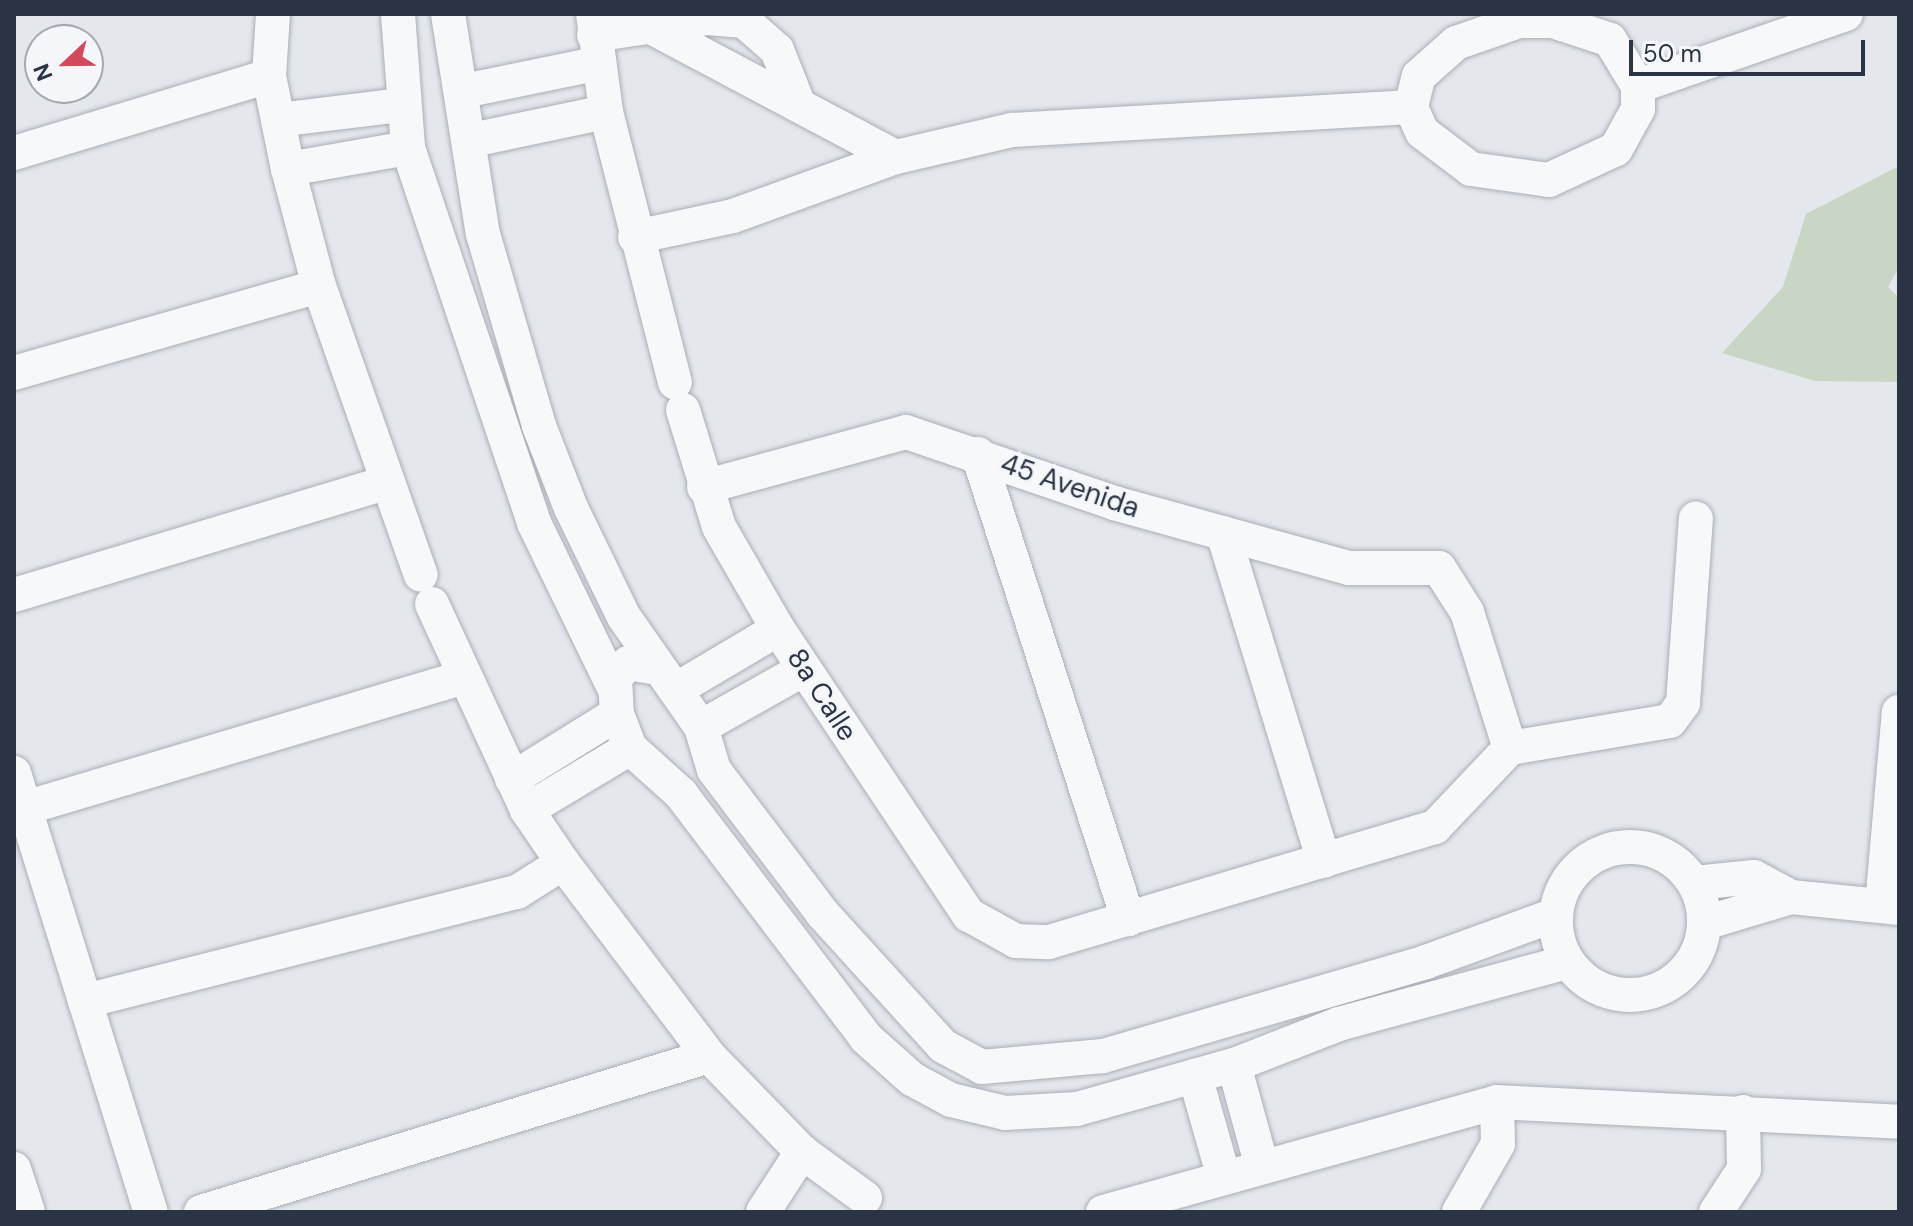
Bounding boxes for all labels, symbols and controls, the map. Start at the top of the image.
north arrow [24,24,104,104]
scale bar [1633,24,1869,74]
text: 50 m [1643,38,1702,69]
text: N [27,60,60,85]
street label: 45 Avenida [996,447,1144,525]
street label: 8a Calle [780,642,864,748]

